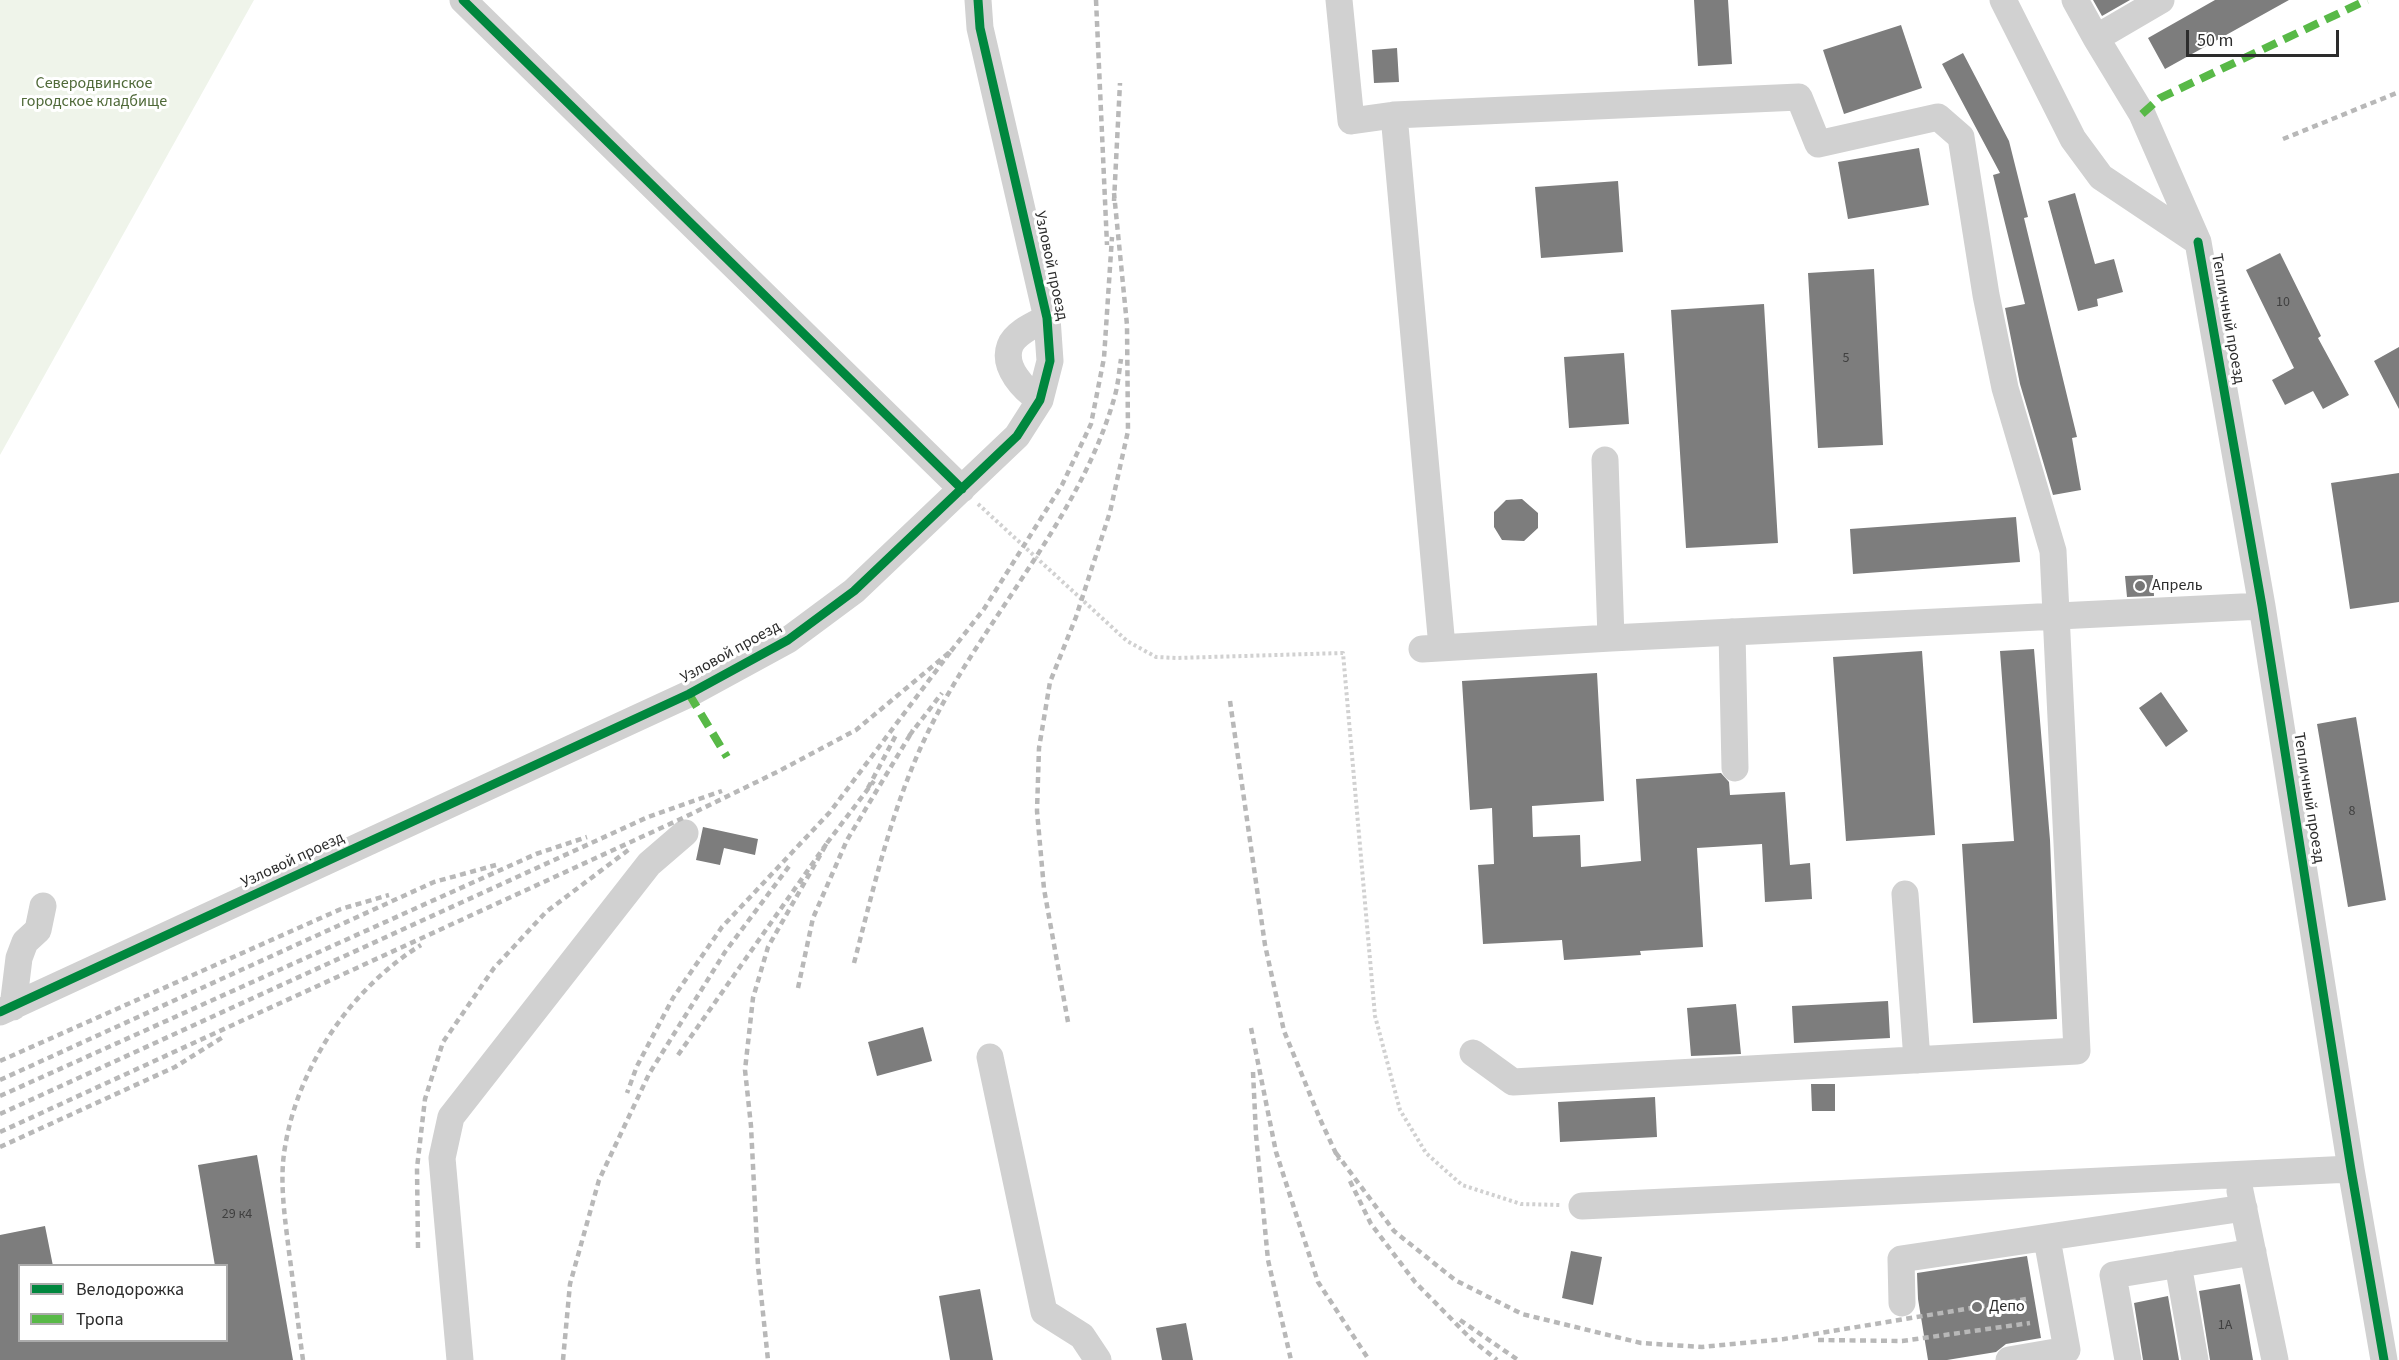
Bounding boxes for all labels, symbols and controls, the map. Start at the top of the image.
scale bar [2189,18,2342,56]
text: 50 m [2197,28,2233,53]
park label: Северодвинское городское кладбище [21,74,167,112]
street label: Узловой проезд [1029,210,1071,322]
street label: Тепличный проезд [2206,252,2248,386]
house number: 10 [2276,295,2290,311]
house number: 5 [1843,351,1849,367]
place label: Апрель [2152,576,2203,596]
marker: Апрель [2133,579,2147,593]
street label: Узловой проезд [678,618,784,688]
street label: Тепличный проезд [2288,731,2328,865]
house number: 8 [2349,804,2355,820]
street label: Узловой проезд [238,829,348,893]
house number: 29 к4 [222,1207,252,1223]
legend [18,1264,228,1342]
text: Велодорожка [76,1277,184,1302]
place label: Депо [1989,1297,2025,1317]
marker: Депо [1970,1300,1984,1314]
text: Тропа [76,1307,124,1332]
house number: 1А [2218,1318,2232,1334]

